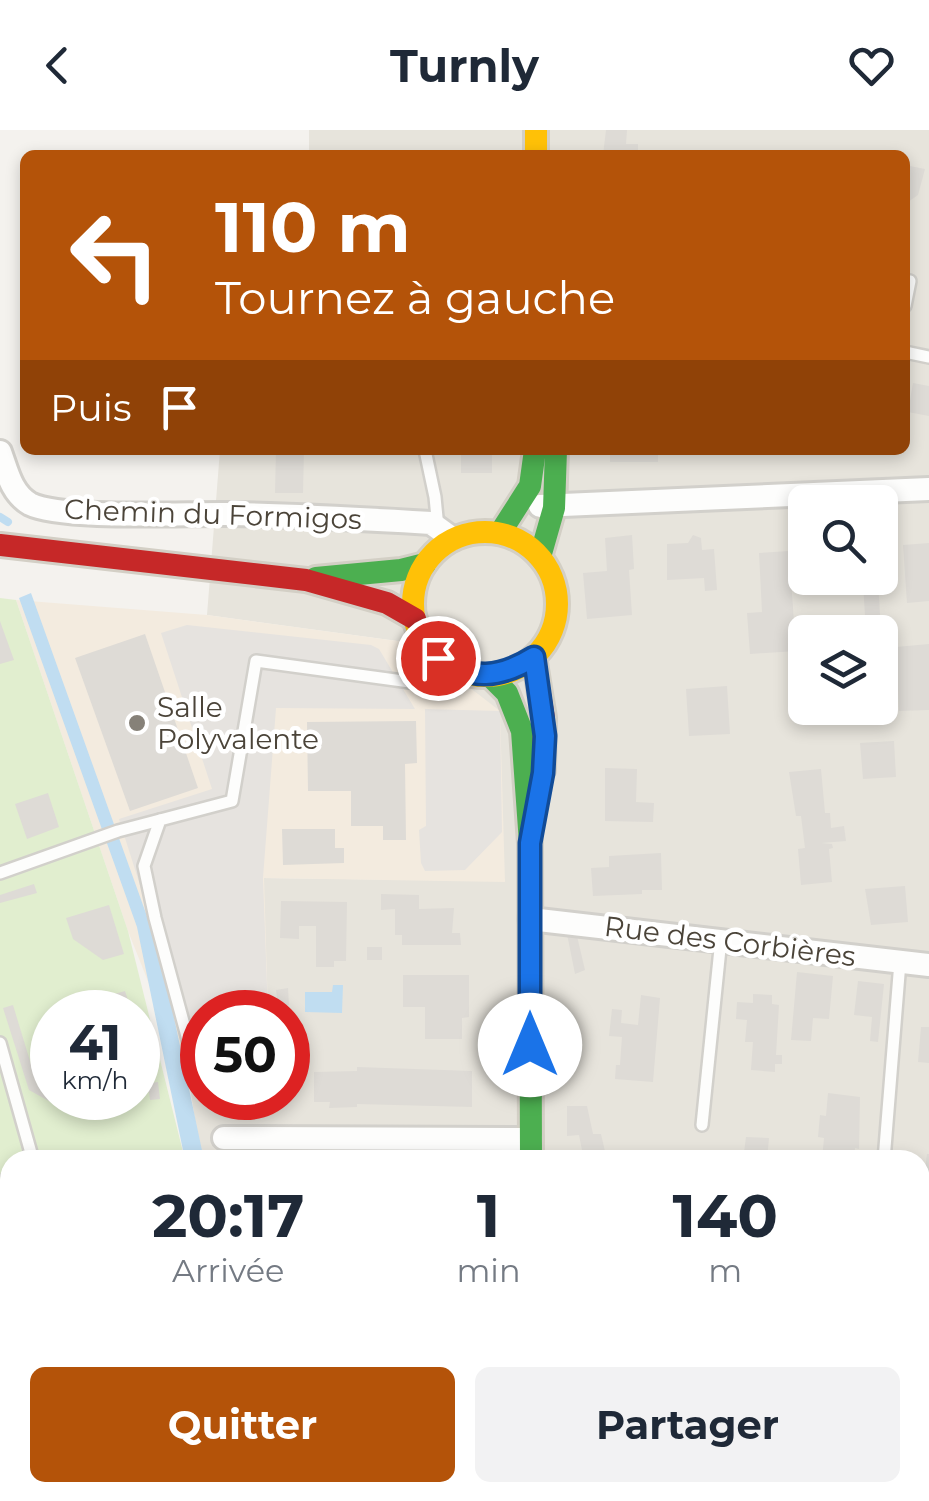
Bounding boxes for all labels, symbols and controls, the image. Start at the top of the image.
icon: back [30,38,85,93]
text: Turnly [390,38,539,93]
icon: heart [844,38,899,93]
text: 110 m [215,184,411,270]
icon: left [50,190,180,320]
text: Tournez à gauche [215,270,615,325]
icon: arrive [152,380,207,435]
text: Puis [50,384,132,431]
map controls [788,485,898,725]
button: search [788,485,898,595]
street label: Chemin du Formigos [64,492,362,536]
button: layers [788,615,898,725]
pin [396,616,481,701]
icon: arrive [411,631,466,686]
place label: Salle Polyvalente [157,690,319,756]
marker: Salle Polyvalente [126,712,148,734]
street label: Rue des Corbières [602,909,858,973]
speed limit sign: 50 [180,990,310,1120]
position arrow [478,993,582,1097]
text: 41 [69,1012,121,1073]
text: km/h [62,1065,128,1095]
text: 20:17 [152,1179,304,1252]
text: 1 [477,1179,500,1252]
text: 140 [672,1179,778,1252]
text: Arrivée [172,1251,284,1290]
text: min [456,1251,521,1290]
text: m [708,1251,742,1290]
button: Quitter [30,1367,455,1482]
button: Partager [475,1367,900,1482]

